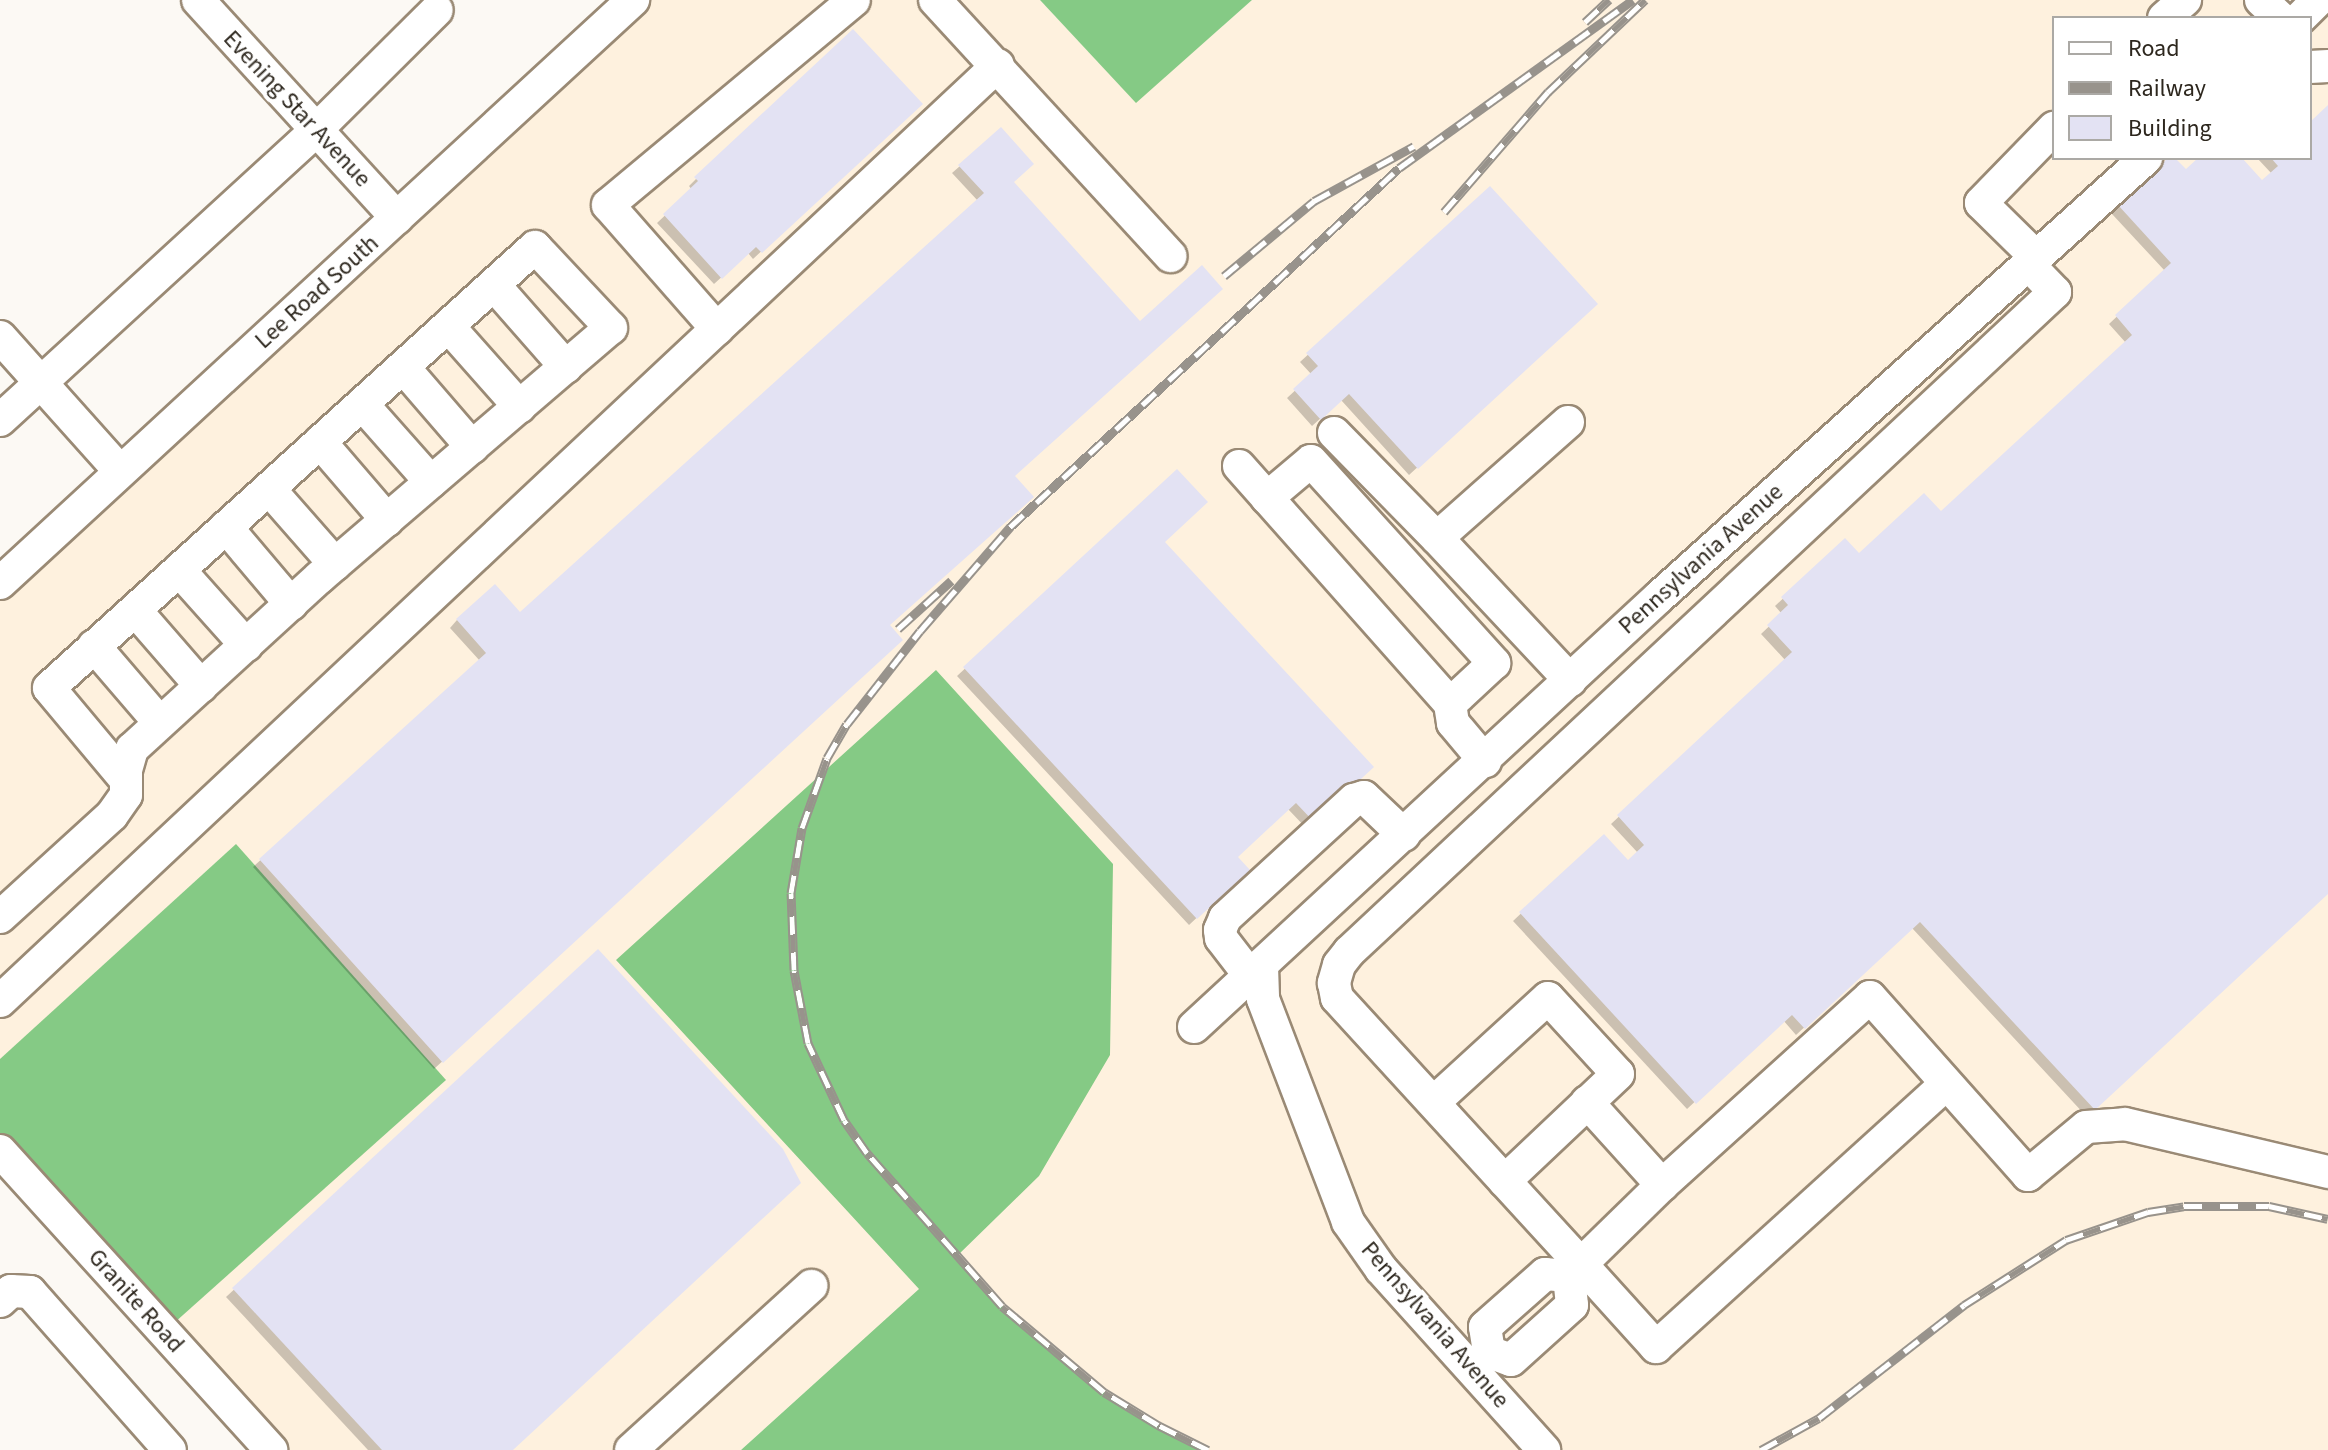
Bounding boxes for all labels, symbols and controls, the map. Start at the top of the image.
legend [2052,16,2312,160]
street label: Evening Star Avenue [217,25,377,193]
text: Road [2128,31,2180,66]
text: Railway [2128,71,2206,106]
text: Building [2128,111,2212,146]
street label: Lee Road South [249,229,385,355]
street label: Pennsylvania Avenue [1613,478,1789,640]
street label: Pennsylvania Avenue [1355,1236,1515,1414]
street label: Granite Road [82,1243,190,1359]

